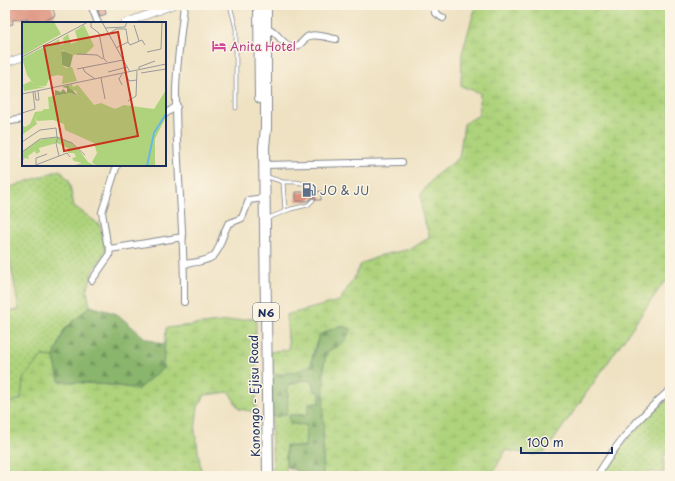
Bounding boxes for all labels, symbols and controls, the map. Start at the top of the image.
inset map [22,22,166,166]
place label: Anita Hotel [230,37,296,55]
hotel icon: Anita Hotel [211,38,227,54]
place label: JO & JU [320,181,369,199]
fuel station icon: JO & JU [301,182,317,198]
road number: N6 [253,303,279,321]
street label: Konongo - Ejisu Road [244,335,264,457]
scale bar [521,429,612,455]
text: 100 m [527,433,564,451]

